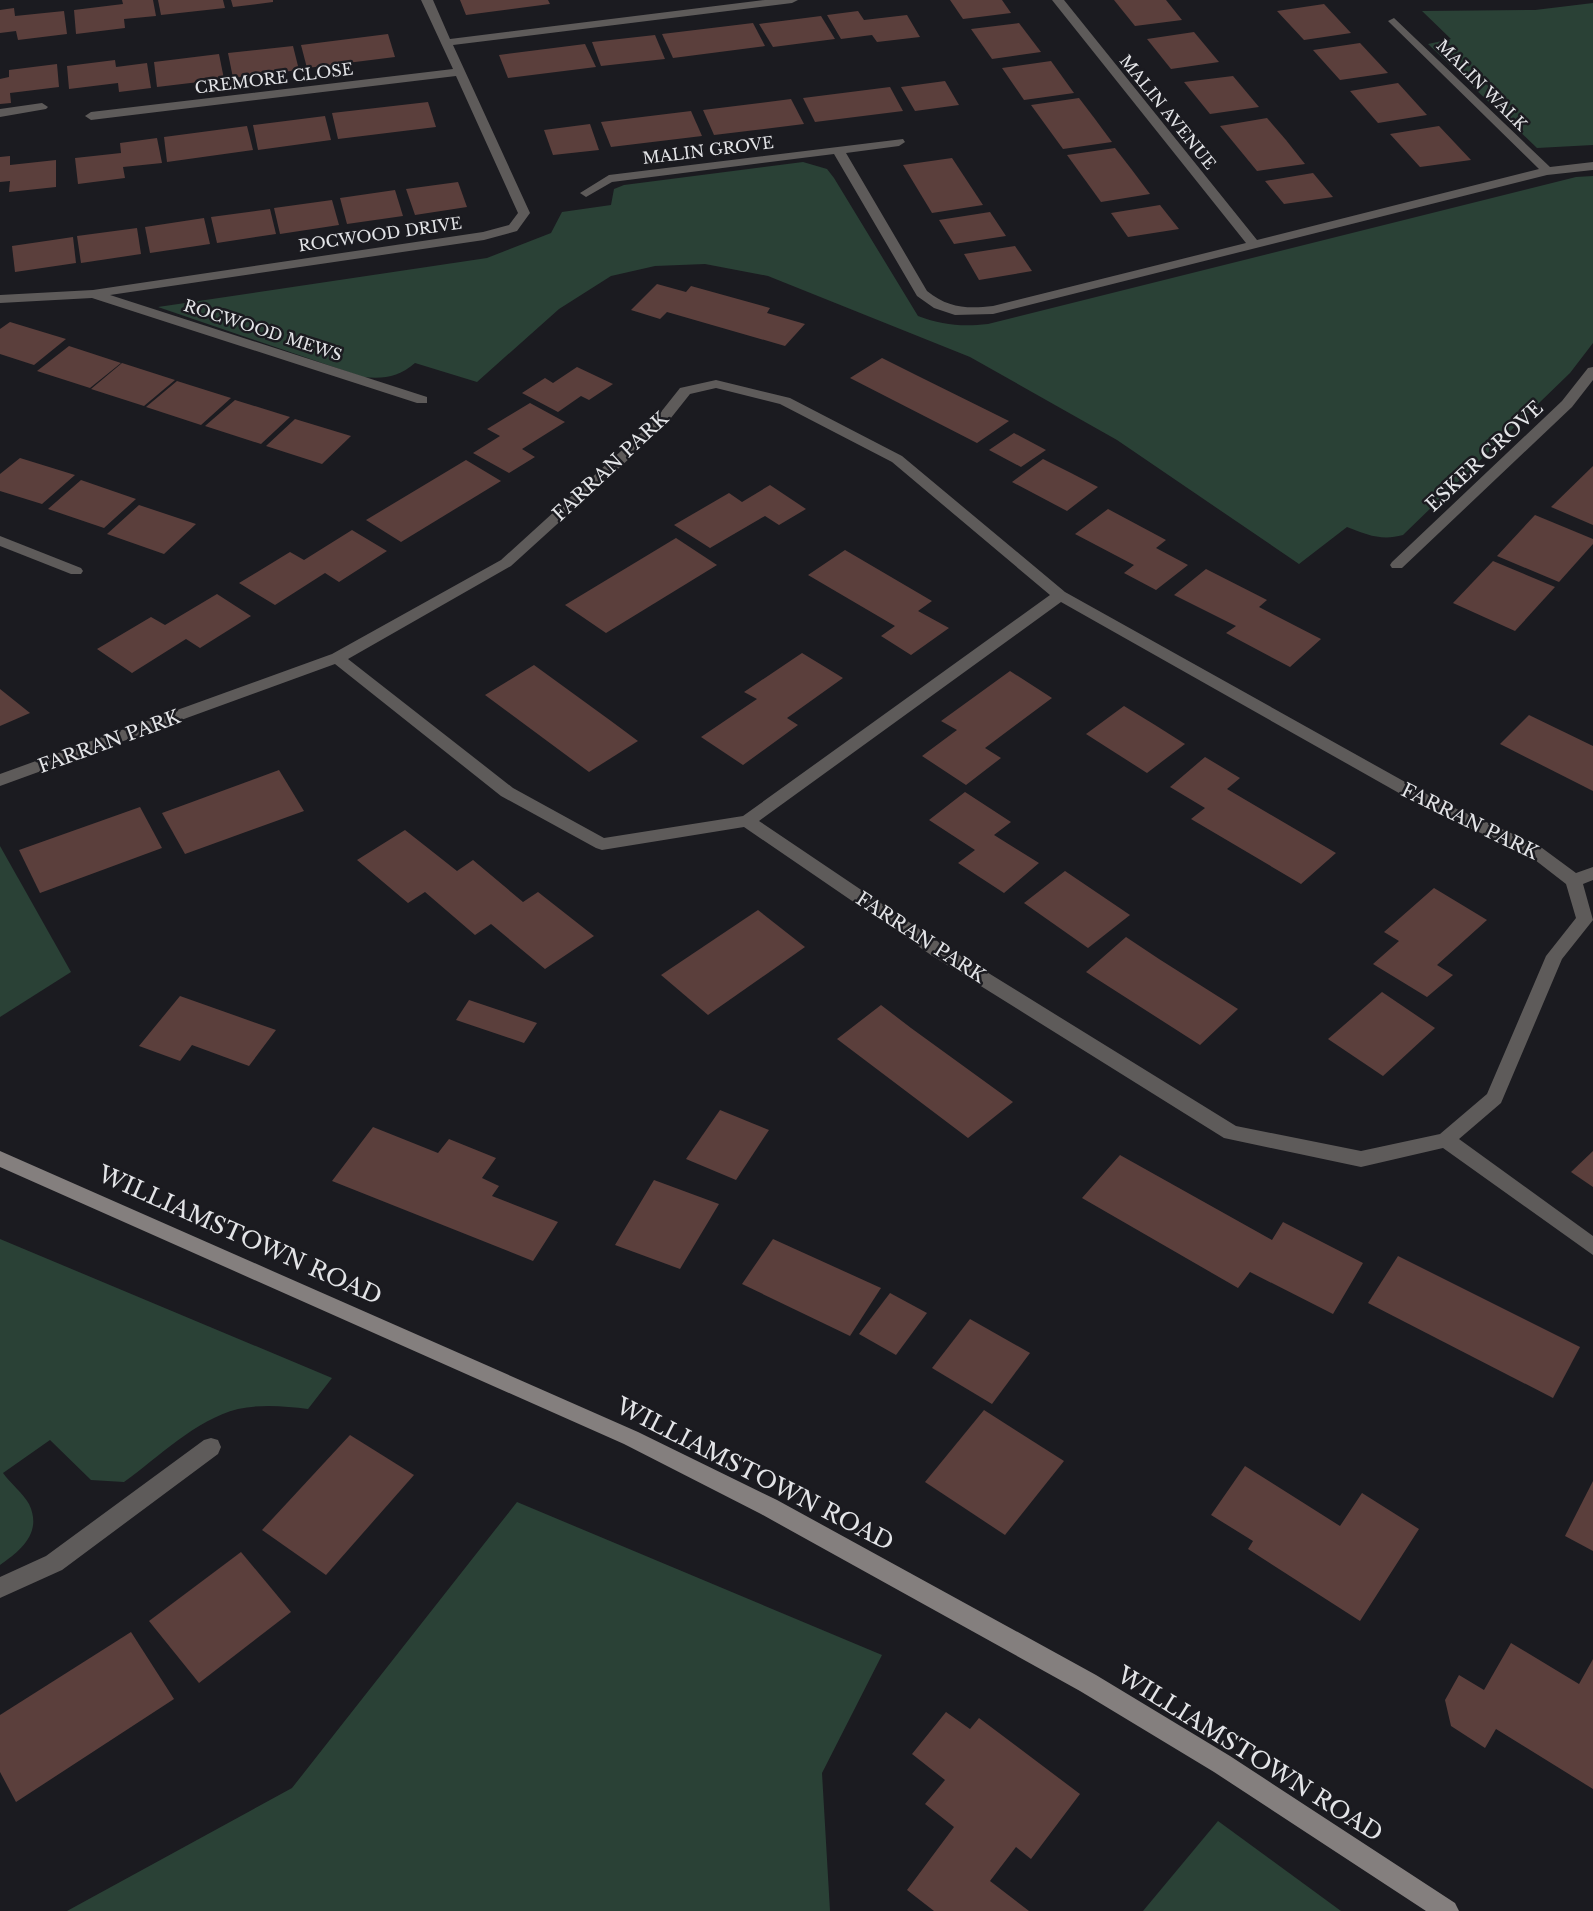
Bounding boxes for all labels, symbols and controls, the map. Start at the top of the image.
street label: MALIN WALK [1432,35,1532,135]
street label: MALIN AVENUE [1116,51,1220,173]
street label: CREMORE CLOSE [194,58,354,98]
street label: MALIN GROVE [641,132,775,168]
street label: ROCWOOD DRIVE [297,213,463,255]
street label: ROCWOOD MEWS [181,295,345,365]
street label: ESKER GROVE [1421,396,1548,517]
street label: FARRAN PARK [548,406,674,526]
street label: FARRAN PARK [35,705,185,778]
street label: FARRAN PARK [1397,778,1543,865]
street label: FARRAN PARK [852,887,991,988]
street label: WILLIAMSTOWN ROAD [93,1159,386,1310]
street label: WILLIAMSTOWN ROAD [611,1391,898,1556]
street label: WILLIAMSTOWN ROAD [1111,1660,1388,1847]

